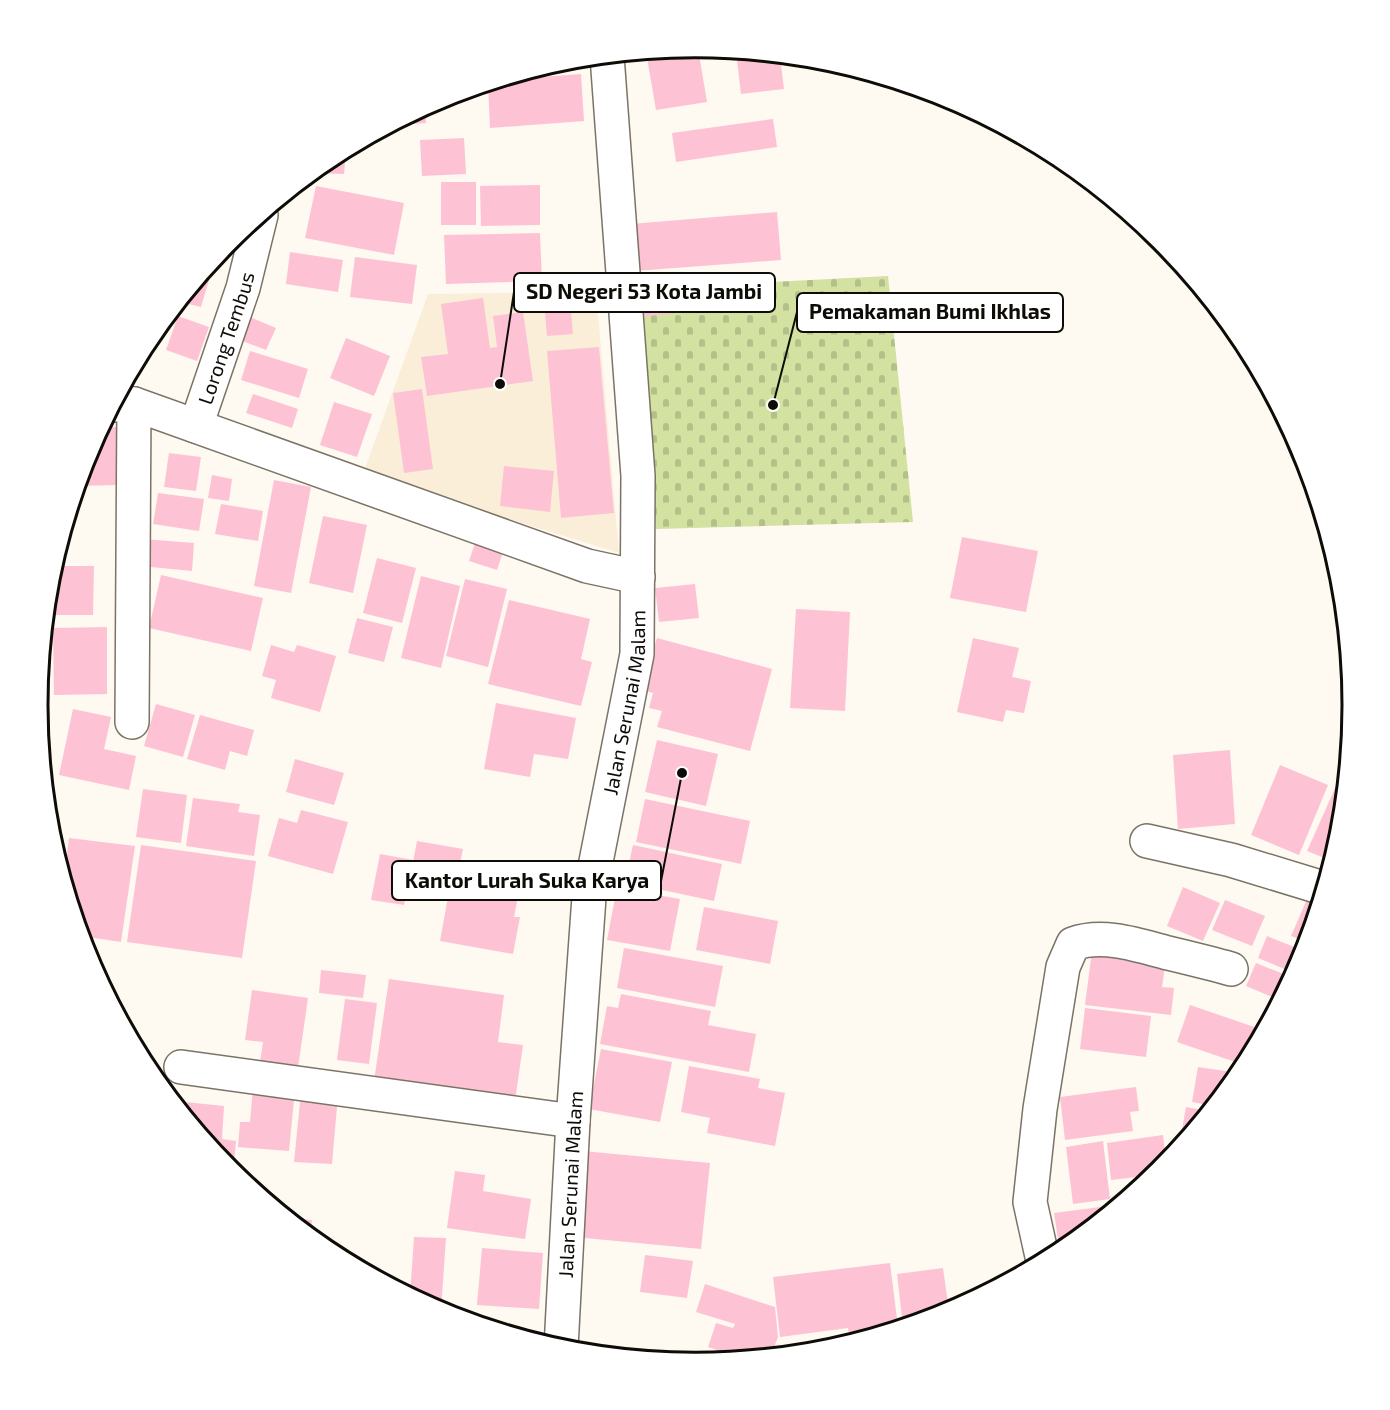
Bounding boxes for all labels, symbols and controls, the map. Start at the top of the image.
street label: Lorong Tembus [192,269,259,407]
callout: SD Negeri 53 Kota Jambi [514,273,775,312]
text: SD Negeri 53 Kota Jambi [526,278,762,303]
callout: Pemakaman Bumi Ikhlas [797,293,1063,332]
text: Pemakaman Bumi Ikhlas [809,298,1051,323]
street label: Jalan Serunai Malam [597,610,649,797]
callout: Kantor Lurah Suka Karya [392,861,661,900]
text: Kantor Lurah Suka Karya [405,867,649,893]
street label: Jalan Serunai Malam [553,1090,587,1278]

